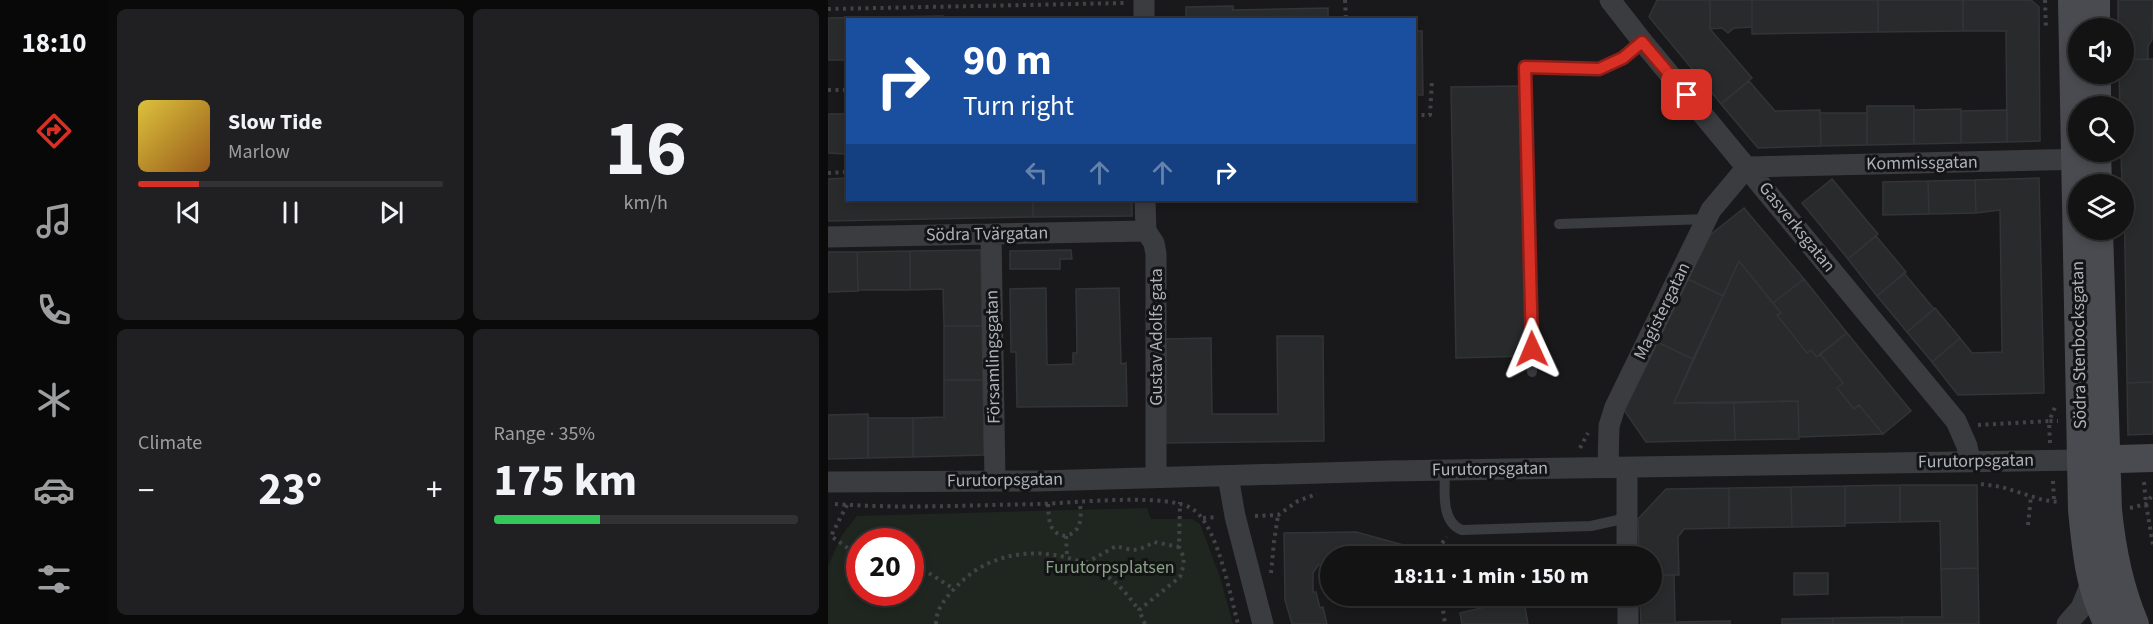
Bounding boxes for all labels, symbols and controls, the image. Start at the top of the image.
map controls [2068,18,2134,240]
button: sound [2068,18,2134,84]
text: 18:10 [21,24,87,63]
text: 90 m [963,31,1052,91]
icon: right [864,42,942,120]
pin [1661,69,1712,120]
icon: arrive [1670,78,1703,111]
text: Turn right [963,87,1074,126]
text: 16 [605,94,687,205]
button: search [2068,96,2134,162]
text: Slow Tide [228,106,322,138]
icon: directions [33,110,75,152]
text: Marlow [228,138,290,166]
street label: Kommissgatan [1866,150,1978,176]
icon: left [1020,156,1053,189]
icon: ahead [1083,156,1116,189]
icon: ahead [1146,156,1179,189]
icon: right [1209,156,1242,189]
button: layers [2068,174,2134,240]
street label: Gasverksgatan [1753,176,1841,278]
text: km/h [624,189,668,217]
icon: previous [172,196,205,229]
icon: pause [274,196,307,229]
icon: next [375,196,408,229]
icon: music [33,200,75,242]
street label: Södra Tvärgatan [926,220,1048,248]
street label: Magistergatan [1628,258,1696,364]
street label: Södra Stenbocksgatan [2065,261,2093,429]
street label: Gustav Adolfs gata [1144,268,1169,406]
icon: phone [33,289,75,331]
street label: Församlingsgatan [979,290,1007,424]
position arrow [1500,317,1564,381]
icon: climate [33,379,75,421]
text: Range · 35% [494,420,595,448]
text: Climate [138,429,202,457]
street label: Furutorpsgatan [1918,447,2034,475]
text: 175 km [494,449,637,513]
street label: Furutorpsgatan [1432,455,1548,483]
text: 23° [258,458,322,522]
street label: Furutorpsgatan [947,466,1063,494]
text: − [138,467,154,514]
text: + [426,467,442,514]
icon: car [33,469,75,511]
speed limit sign: 20 [846,528,924,606]
park label: Furutorpsplatsen [1045,555,1175,580]
icon: filters [33,558,75,600]
text: 18:11 · 1 min · 150 m [1393,560,1589,592]

